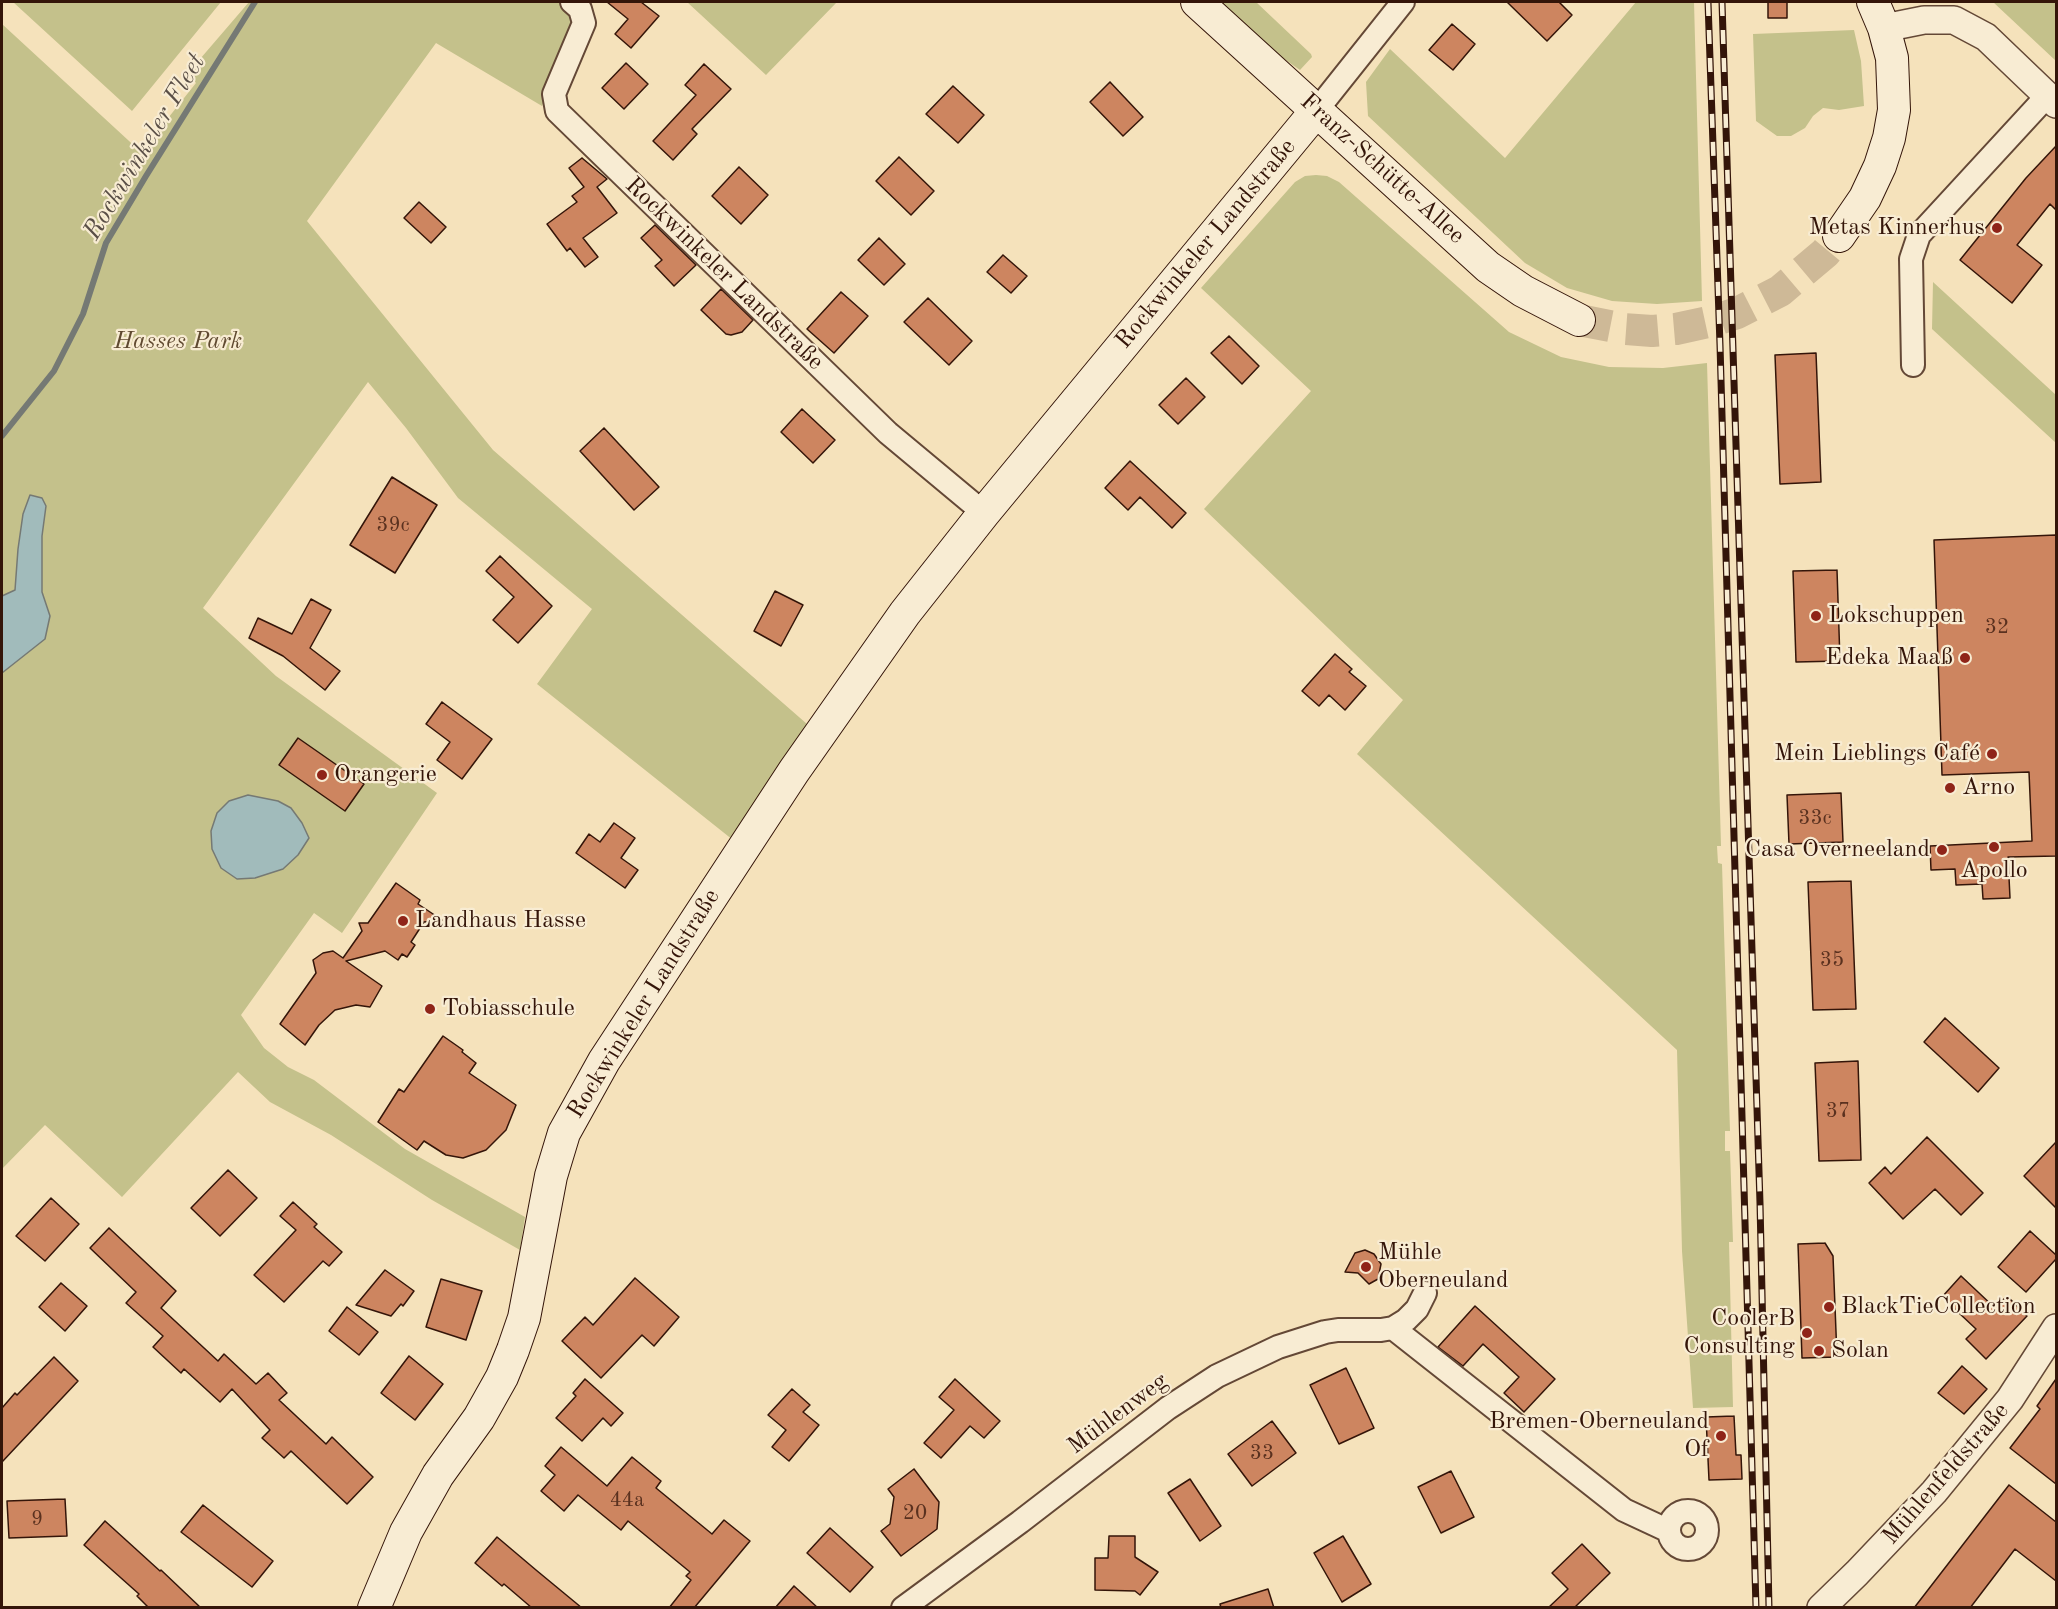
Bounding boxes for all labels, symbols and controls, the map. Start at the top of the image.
water label: Rockwinkeler Fleet [77,48,213,246]
street label: Franz-Schütte-Allee [1294,87,1470,251]
street label: Rockwinkeler Landstraße [1110,133,1302,355]
street label: Rockwinkeler Landstraße [619,171,829,377]
place label: Metas Kinnerhus [1809,214,1985,242]
marker: Metas Kinnerhus [1990,221,2004,235]
park label: Hasses Park [114,328,242,356]
house number: 39c [376,512,410,538]
place label: Lokschuppen [1828,602,1964,630]
marker: Lokschuppen [1809,609,1823,623]
house number: 32 [1985,614,2009,640]
place label: Edeka Maaß [1825,644,1953,672]
marker: Edeka Maaß [1958,651,1972,665]
place label: Mein Lieblings Café [1774,740,1980,768]
marker: Mein Lieblings Café [1985,747,1999,761]
place label: Orangerie [334,761,437,789]
marker: Orangerie [315,768,329,782]
place label: Arno [1962,774,2015,802]
marker: Arno [1943,781,1957,795]
house number: 33c [1798,805,1832,831]
place label: Casa Overneeland [1745,836,1930,864]
marker: Apollo [1987,840,2001,854]
marker: Casa Overneeland [1935,843,1949,857]
place label: Apollo [1960,857,2028,885]
street label: Rockwinkeler Landstraße [561,884,727,1124]
place label: Landhaus Hasse [415,907,586,935]
marker: Landhaus Hasse [396,914,410,928]
house number: 35 [1820,947,1844,973]
place label: Tobiasschule [442,995,575,1023]
marker: Tobiasschule [423,1002,437,1016]
house number: 37 [1826,1098,1850,1124]
place label: Mühle Oberneuland [1378,1239,1509,1295]
marker: Mühle Oberneuland [1359,1260,1373,1274]
place label: BlackTieCollection [1841,1293,2036,1321]
marker: BlackTieCollection [1822,1300,1836,1314]
place label: CoolerB Consulting [1684,1305,1795,1361]
marker: CoolerB Consulting [1800,1326,1814,1340]
place label: Solan [1831,1337,1889,1365]
marker: Solan [1812,1344,1826,1358]
street label: Mühlenweg [1062,1367,1174,1461]
street label: Mühlenfeldstraße [1877,1397,2015,1551]
place label: Bremen-Oberneuland Of [1489,1408,1709,1464]
marker: Bremen-Oberneuland Of [1714,1429,1728,1443]
house number: 33 [1250,1440,1274,1466]
house number: 44a [610,1487,644,1513]
house number: 20 [903,1500,927,1526]
house number: 9 [31,1506,43,1532]

